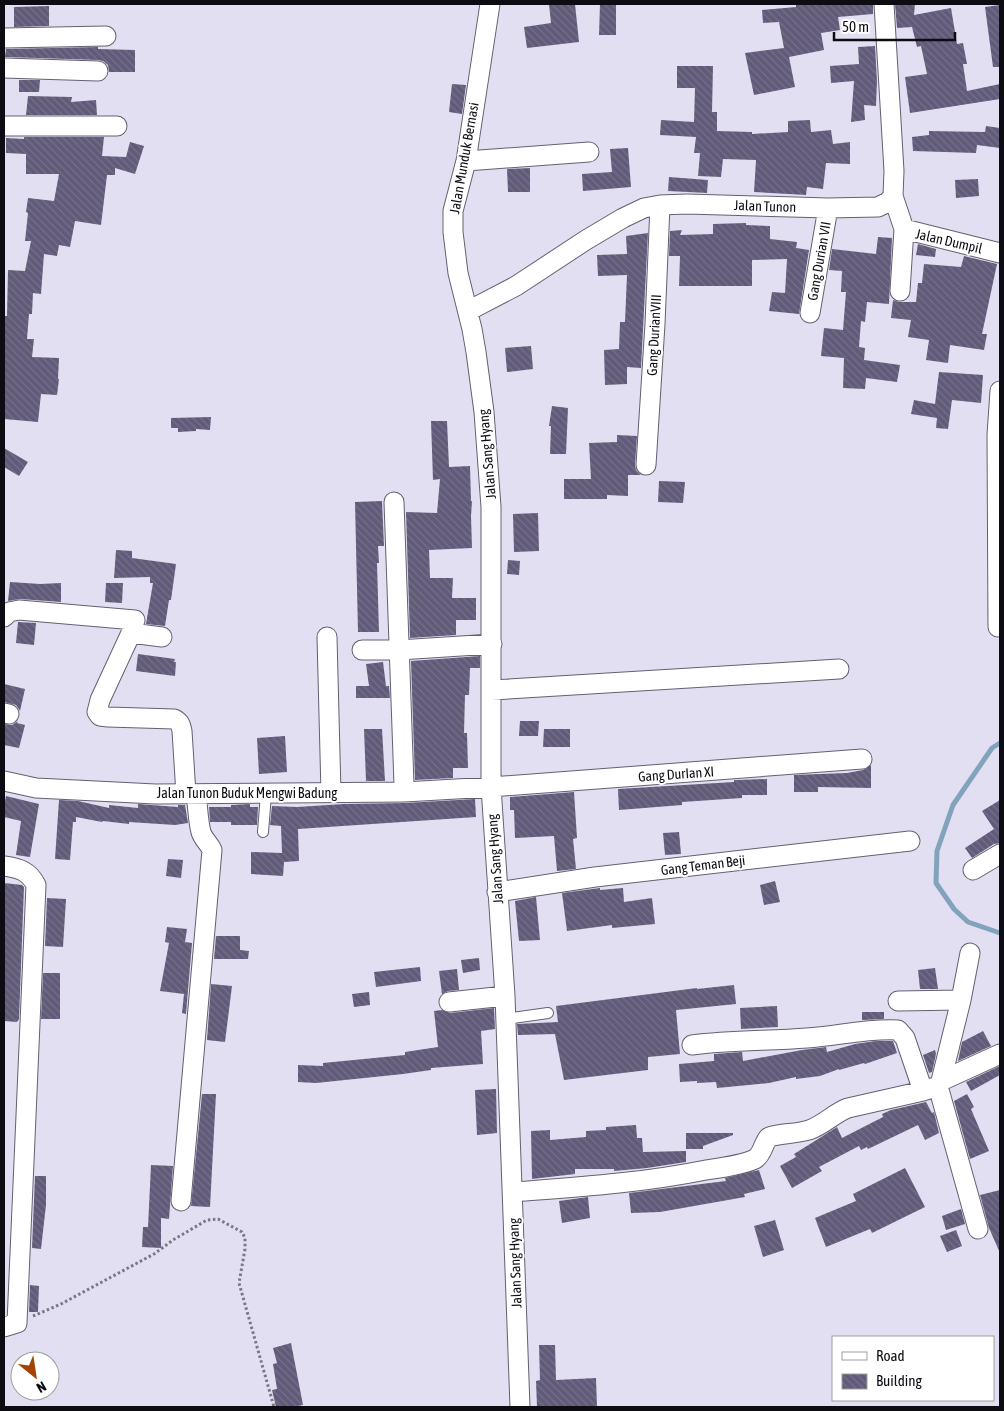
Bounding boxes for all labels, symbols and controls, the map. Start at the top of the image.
scale bar [834,10,955,42]
text: 50 m [842,18,869,35]
street label: Jalan Munduk Bernasi [446,101,482,215]
street label: Jalan Tunon [734,197,796,215]
street label: Gang Durian VII [804,220,834,302]
street label: Jalan Dumpil [914,226,984,257]
street label: Gang DurianVIII [644,294,664,376]
street label: Jalan Sang Hyang [475,408,499,500]
street label: Gang DurIan XI [638,763,714,785]
street label: Jalan Tunon Buduk Mengwi Badung [157,785,337,801]
street label: Jalan Sang Hyang [484,813,506,905]
street label: Gang Teman Beji [660,852,746,878]
street label: Jalan Sang Hyang [505,1218,525,1308]
legend [832,1336,994,1401]
text: Road [876,1347,905,1364]
north arrow [10,1351,60,1401]
text: Building [876,1372,922,1389]
text: N [34,1378,49,1396]

